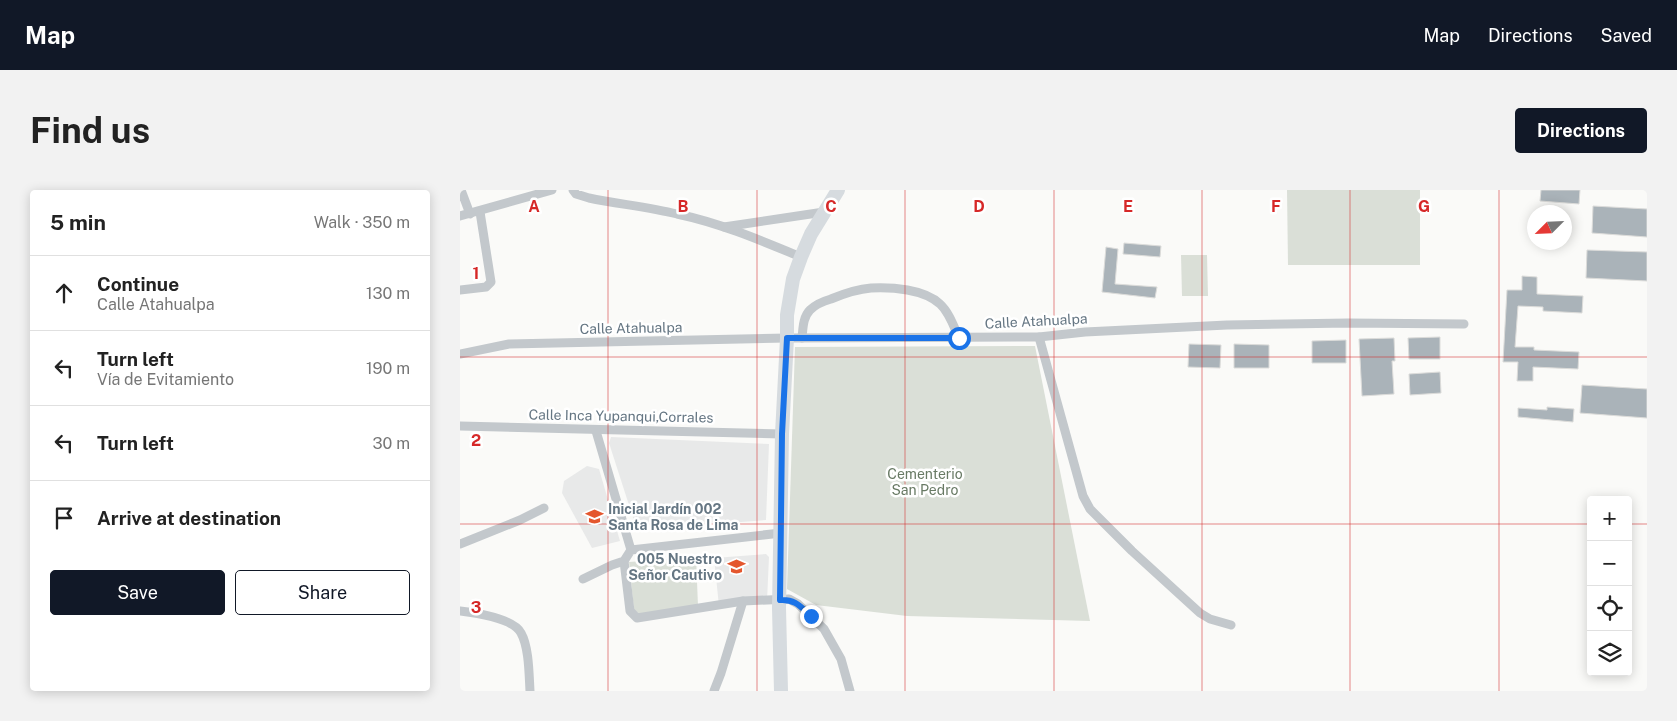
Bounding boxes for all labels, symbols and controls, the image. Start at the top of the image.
text: Map [25,21,75,49]
text: Map [1423,25,1460,46]
text: Directions [1488,25,1573,46]
text: Saved [1601,25,1652,46]
button: Directions [1515,108,1647,153]
text: Find us [30,110,150,151]
text: A [528,197,540,216]
text: B [678,197,689,216]
text: C [825,197,837,216]
text: D [973,197,985,216]
text: E [1123,197,1133,216]
text: F [1271,197,1281,216]
text: G [1418,197,1430,216]
north arrow [1527,205,1572,250]
text: 5 min [50,210,106,235]
text: Walk · 350 m [314,213,410,232]
text: 1 [473,264,479,283]
text: Continue [97,273,179,295]
icon: ahead [50,279,78,307]
text: 130 m [366,284,410,303]
text: Calle Atahualpa [97,295,215,314]
street label: Calle Atahualpa [984,310,1088,332]
street label: Calle Atahualpa [579,319,683,337]
route start [948,327,971,350]
text: Turn left [97,348,174,370]
icon: left [50,354,78,382]
text: 190 m [366,359,410,378]
text: Vía de Evitamiento [97,370,234,389]
street label: Calle Inca Yupanqui,Corrales [528,406,714,426]
icon: left [50,429,78,457]
text: 2 [471,431,481,450]
text: Turn left [97,432,174,454]
text: 30 m [373,434,410,453]
park label: Cementerio San Pedro [887,466,963,498]
map controls [1587,496,1632,676]
button: + [1587,496,1632,541]
place label: Inicial Jardín 002 Santa Rosa de Lima [608,501,738,533]
icon: arrive [50,504,78,532]
text: Arrive at destination [97,507,281,529]
school or university icon: Inicial Jardín 002 Santa Rosa de Lima [584,507,604,527]
button: − [1587,541,1632,586]
place label: 005 Nuestro Señor Cautivo [628,551,722,583]
school or university icon: 005 Nuestro Señor Cautivo [726,557,746,577]
button: Save [50,570,225,615]
button: Share [235,570,410,615]
button: locate [1587,586,1632,631]
text: 3 [471,598,481,617]
route end [800,605,823,628]
button: layers [1587,631,1632,676]

